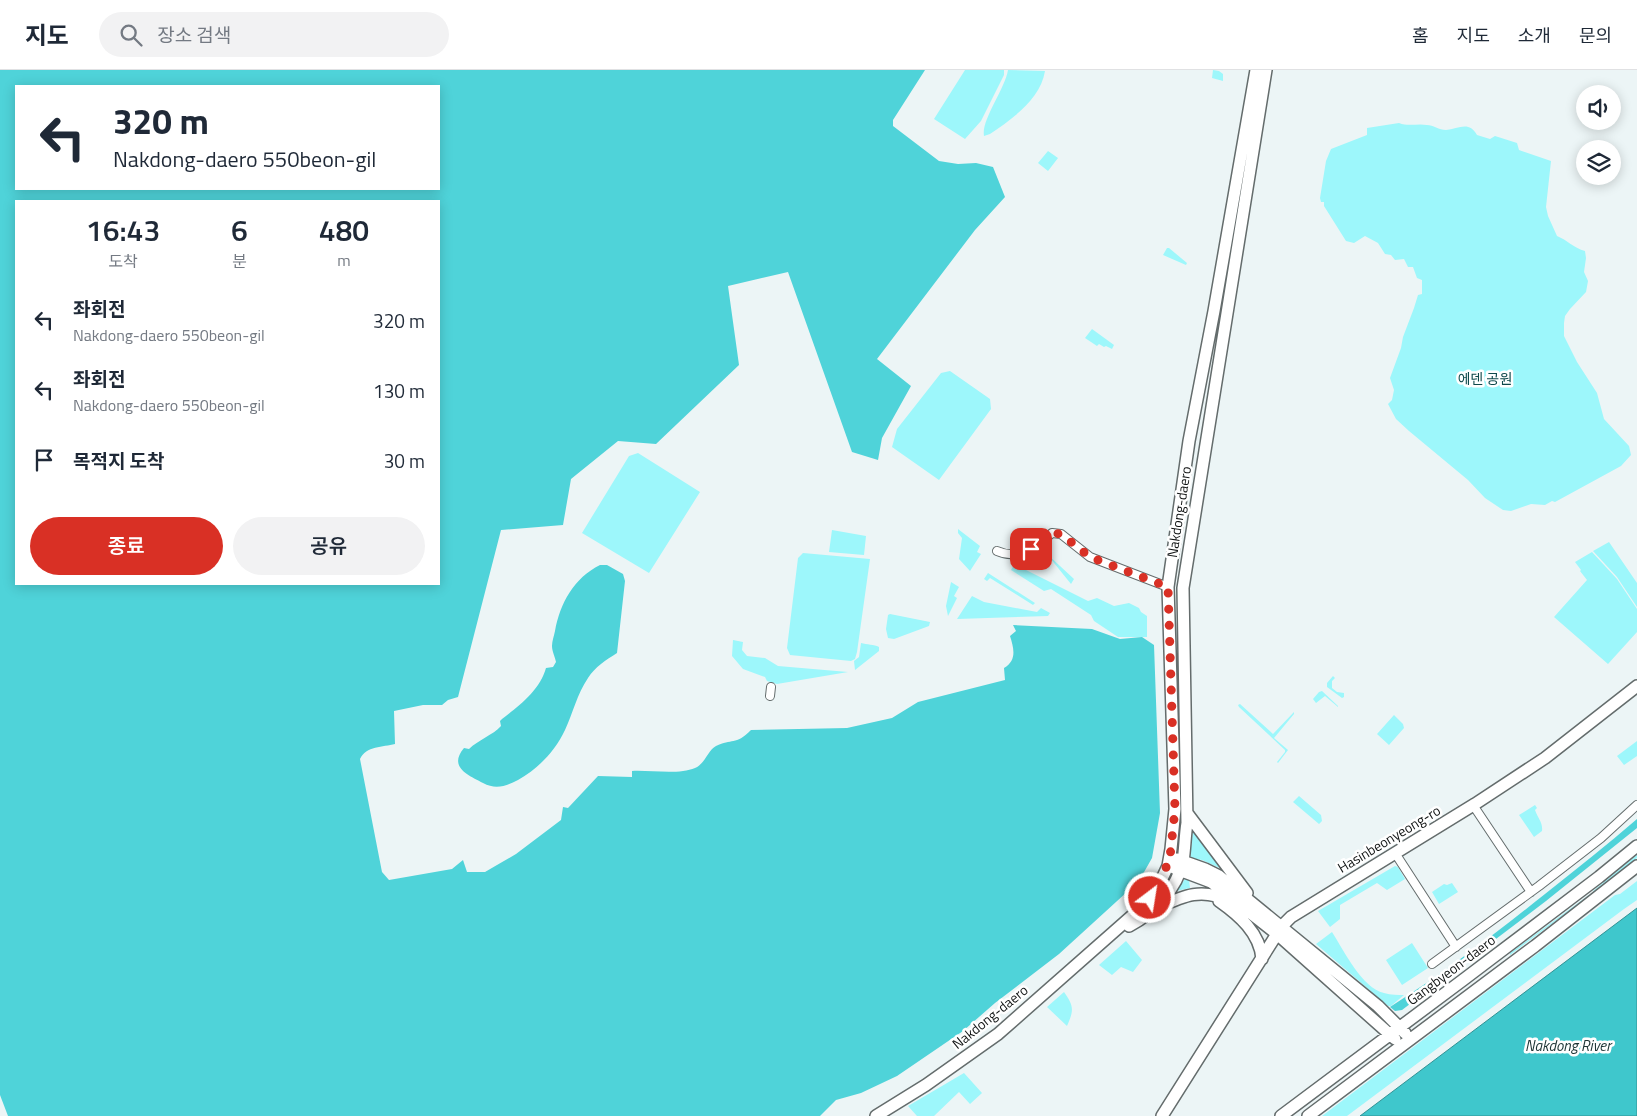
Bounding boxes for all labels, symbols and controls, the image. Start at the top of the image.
search box [99,12,449,57]
text: 지도 [25,17,69,53]
text: 장소 검색 [157,20,231,49]
icon: search [117,21,145,49]
text: 홈 [1412,22,1429,49]
text: 지도 [1457,22,1490,49]
text: 소개 [1518,22,1551,49]
text: 문의 [1579,22,1612,49]
map controls [1576,85,1621,185]
button: sound [1576,85,1621,130]
text: 320 m [113,94,209,148]
icon: left [30,105,95,170]
button: layers [1576,140,1621,185]
text: Nakdong-daero 550beon-gil [113,142,376,176]
text: 16:43 [86,207,160,253]
text: 6 [231,207,248,253]
text: 480 [319,207,369,253]
text: m [337,248,351,272]
text: 도착 [108,249,138,273]
text: 분 [232,249,247,273]
text: 좌회전 [73,294,125,323]
icon: left [30,306,58,334]
text: 320 m [373,306,425,335]
text: Nakdong-daero 550beon-gil [73,323,265,347]
text: 좌회전 [73,364,125,393]
park label: 에덴 공원 [1458,368,1512,389]
icon: left [30,376,58,404]
text: 130 m [373,376,425,405]
text: Nakdong-daero 550beon-gil [73,393,265,417]
icon: arrive [30,446,58,474]
text: 목적지 도착 [73,446,165,475]
text: 30 m [384,446,425,475]
street label: Nakdong-daero [1161,465,1196,559]
button: 종료 [30,517,223,575]
button: 공유 [233,517,425,575]
pin [1010,528,1052,570]
icon: arrive [1017,535,1045,563]
street label: Hasinbeonyeong-ro [1333,800,1444,878]
position arrow [1123,871,1175,923]
street label: Gangbyeon-daero [1402,929,1499,1010]
street label: Nakdong-daero [947,979,1032,1054]
water label: Nakdong River [1525,1034,1613,1057]

